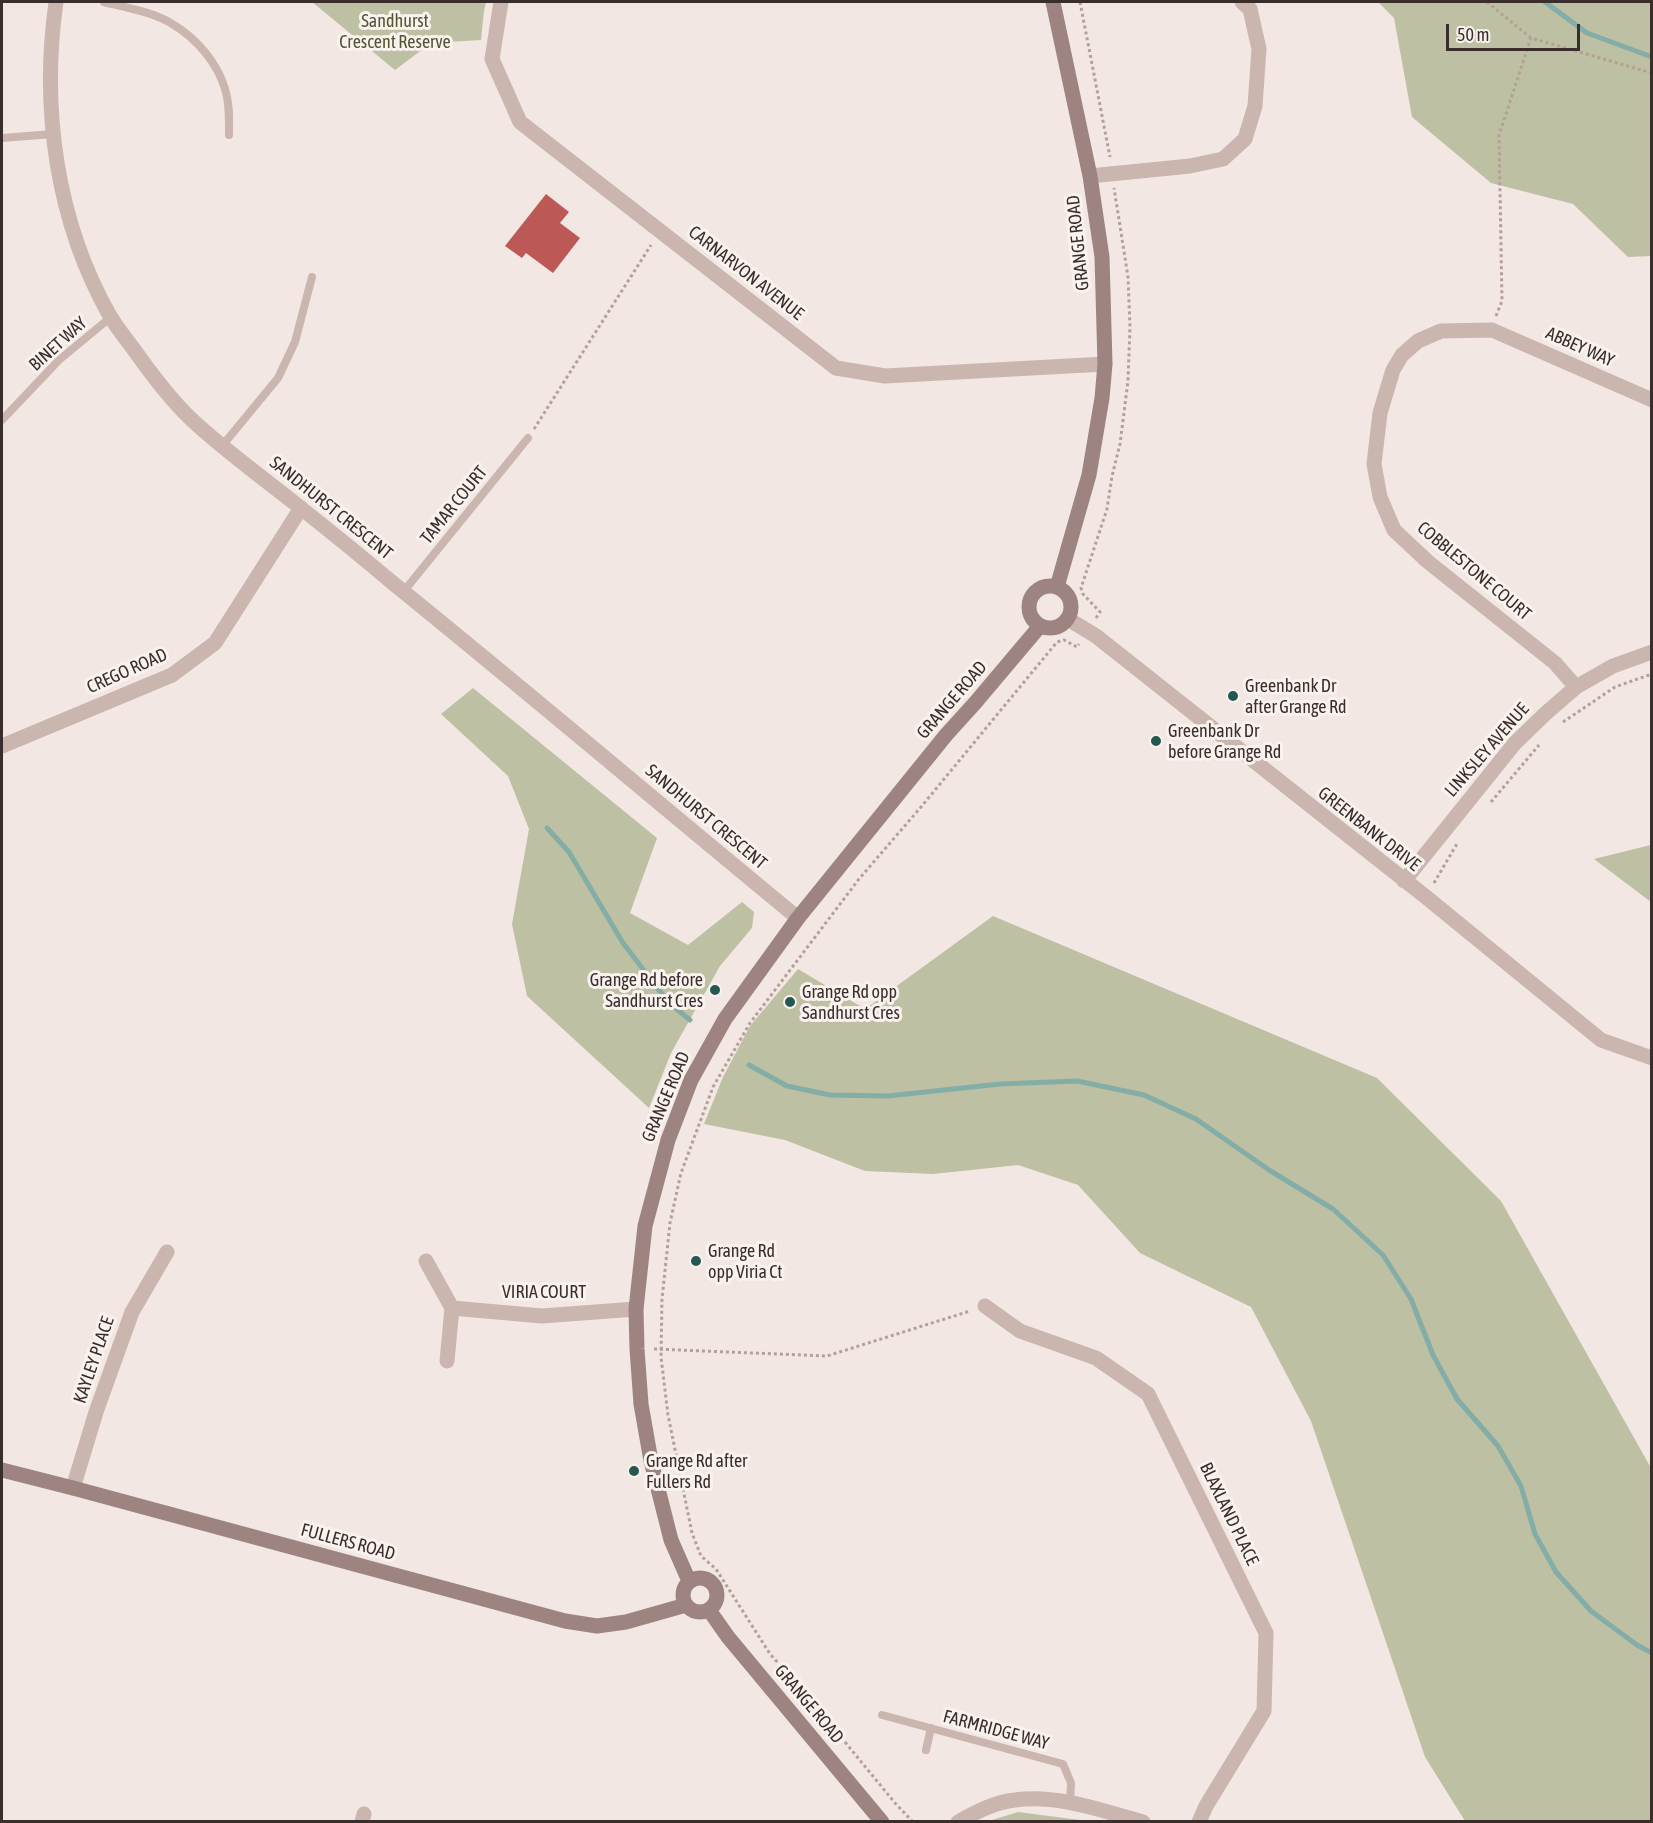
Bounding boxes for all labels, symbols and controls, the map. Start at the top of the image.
park label: Sandhurst Crescent Reserve [339,10,451,52]
scale bar [1449,12,1582,50]
text: 50 m [1457,24,1489,45]
street label: GRANGE ROAD [1062,194,1094,292]
street label: CARNARVON AVENUE [684,221,808,325]
street label: BINET WAY [25,312,91,376]
street label: ABBEY WAY [1542,322,1618,372]
street label: SANDHURST CRESCENT [265,452,397,564]
street label: TAMAR COURT [416,462,492,548]
street label: COBBLESTONE COURT [1413,517,1535,625]
street label: CREGO ROAD [84,644,170,698]
street label: GRANGE ROAD [912,657,992,743]
place label: Greenbank Dr after Grange Rd [1245,675,1346,718]
marker: Greenbank Dr after Grange Rd [1226,689,1240,703]
street label: LINKSLEY AVENUE [1440,699,1534,801]
place label: Greenbank Dr before Grange Rd [1168,720,1281,762]
marker: Greenbank Dr before Grange Rd [1149,734,1163,748]
street label: SANDHURST CRESCENT [641,760,771,874]
street label: GREENBANK DRIVE [1314,782,1424,876]
place label: Grange Rd before Sandhurst Cres [590,969,703,1012]
place label: Grange Rd opp Sandhurst Cres [802,981,900,1024]
marker: Grange Rd before Sandhurst Cres [708,983,722,997]
marker: Grange Rd opp Sandhurst Cres [783,995,797,1009]
street label: GRANGE ROAD [637,1049,695,1145]
place label: Grange Rd opp Viria Ct [708,1240,783,1282]
marker: Grange Rd opp Viria Ct [689,1254,703,1268]
street label: VIRIA COURT [502,1281,586,1303]
street label: KAYLEY PLACE [69,1314,119,1406]
place label: Grange Rd after Fullers Rd [646,1450,747,1492]
street label: BLAXLAND PLACE [1195,1459,1263,1569]
marker: Grange Rd after Fullers Rd [627,1464,641,1478]
street label: FULLERS ROAD [298,1519,398,1565]
street label: GRANGE ROAD [770,1660,848,1748]
street label: FARMRIDGE WAY [941,1705,1051,1755]

